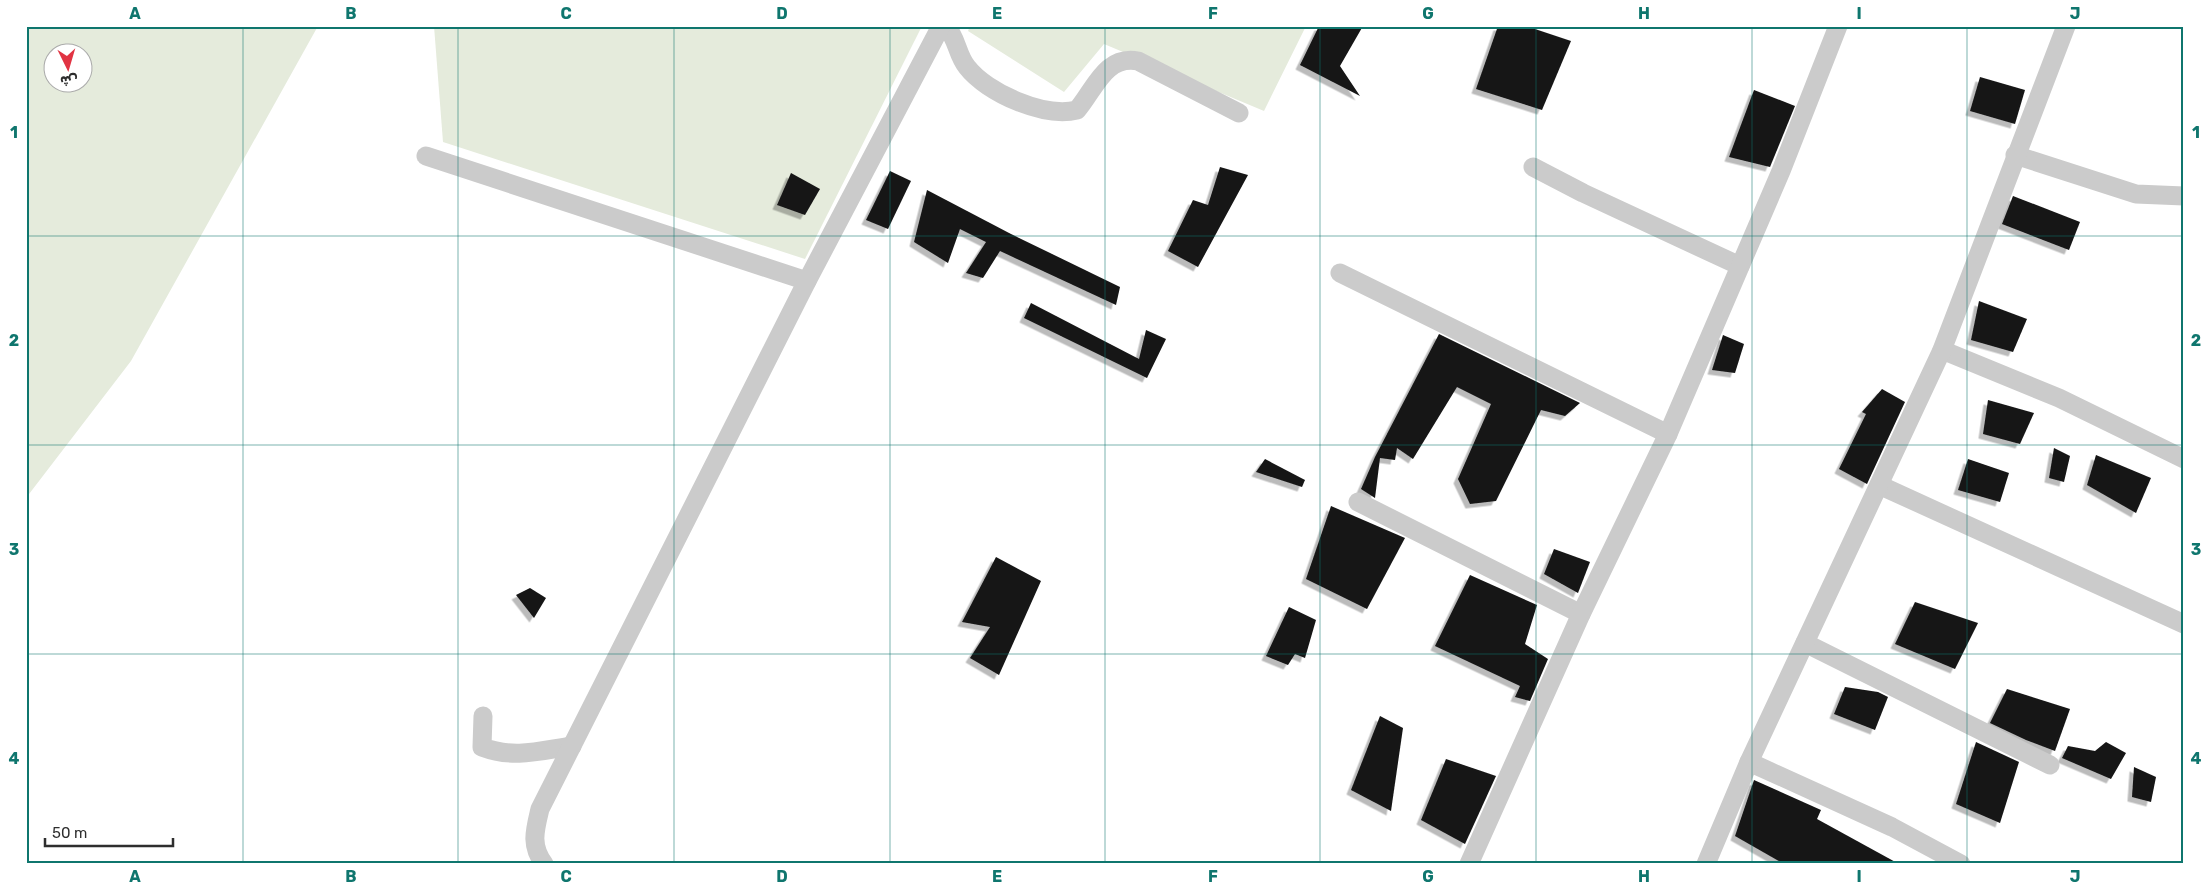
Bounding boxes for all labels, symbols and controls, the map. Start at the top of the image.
text: A [129,4,141,23]
text: B [345,4,357,23]
text: C [560,4,572,23]
text: D [776,4,788,23]
text: E [992,4,1002,23]
text: F [1208,4,1218,23]
text: G [1422,4,1434,23]
text: H [1638,4,1650,23]
text: I [1856,4,1862,23]
text: J [2070,4,2080,23]
north arrow [42,42,92,92]
text: ش [59,71,79,90]
text: 1 [10,123,18,142]
text: 1 [2192,123,2200,142]
text: 2 [9,331,19,350]
text: 2 [2191,331,2201,350]
text: 3 [9,540,19,559]
text: 3 [2191,540,2201,559]
text: 4 [9,749,20,768]
text: 4 [2191,749,2202,768]
scale bar [45,815,172,847]
text: 50 m [52,824,87,842]
text: A [129,867,141,886]
text: B [345,867,357,886]
text: C [560,867,572,886]
text: D [776,867,788,886]
text: E [992,867,1002,886]
text: F [1208,867,1218,886]
text: G [1422,867,1434,886]
text: H [1638,867,1650,886]
text: I [1856,867,1862,886]
text: J [2070,867,2080,886]

